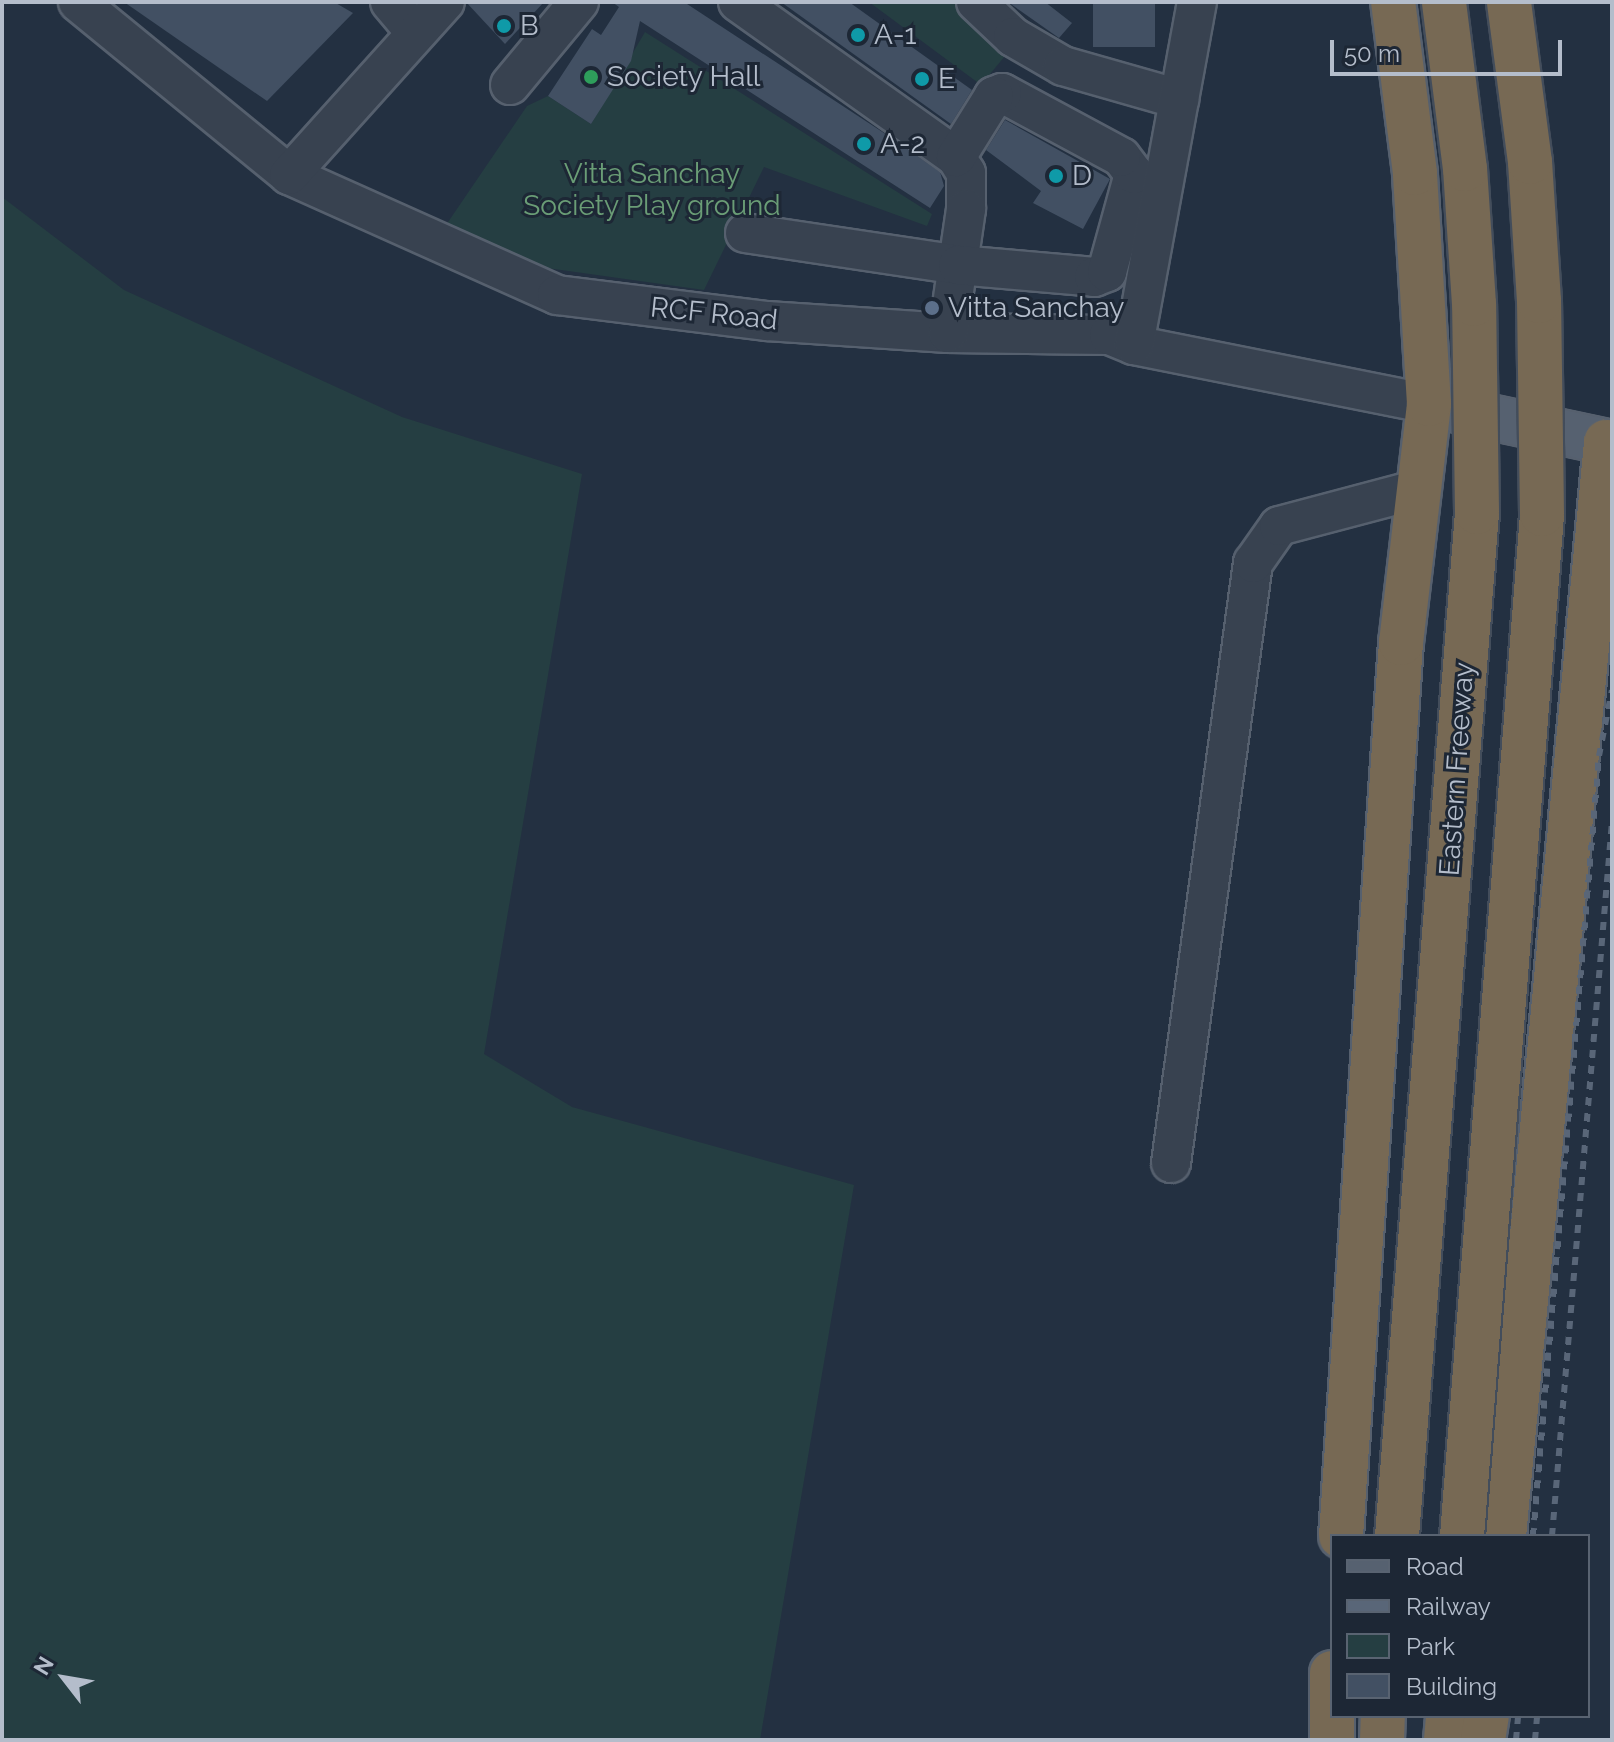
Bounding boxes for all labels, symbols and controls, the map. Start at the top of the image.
place label: B [520,9,539,43]
marker: B [495,17,513,35]
place label: A-1 [874,18,916,52]
scale bar [1334,24,1566,74]
marker: A-1 [849,26,867,44]
text: 50 m [1344,39,1400,68]
place label: Society Hall [607,60,761,94]
place label: E [938,62,955,96]
marker: Society Hall [582,68,600,86]
marker: E [913,70,931,88]
place label: A-2 [880,127,925,161]
marker: A-2 [855,135,873,153]
park label: Vitta Sanchay Society Play ground [522,157,782,223]
place label: D [1072,159,1092,193]
marker: D [1047,167,1065,185]
street label: RCF Road [648,291,780,337]
place label: Vitta Sanchay [948,291,1125,325]
marker: Vitta Sanchay [923,299,941,317]
street label: Eastern Freeway [1433,661,1481,877]
legend [1330,1534,1590,1718]
text: Road [1406,1552,1464,1581]
text: Railway [1406,1592,1491,1621]
text: Park [1406,1632,1455,1661]
north arrow [24,1638,104,1718]
text: N [28,1652,59,1680]
text: Building [1406,1672,1497,1701]

